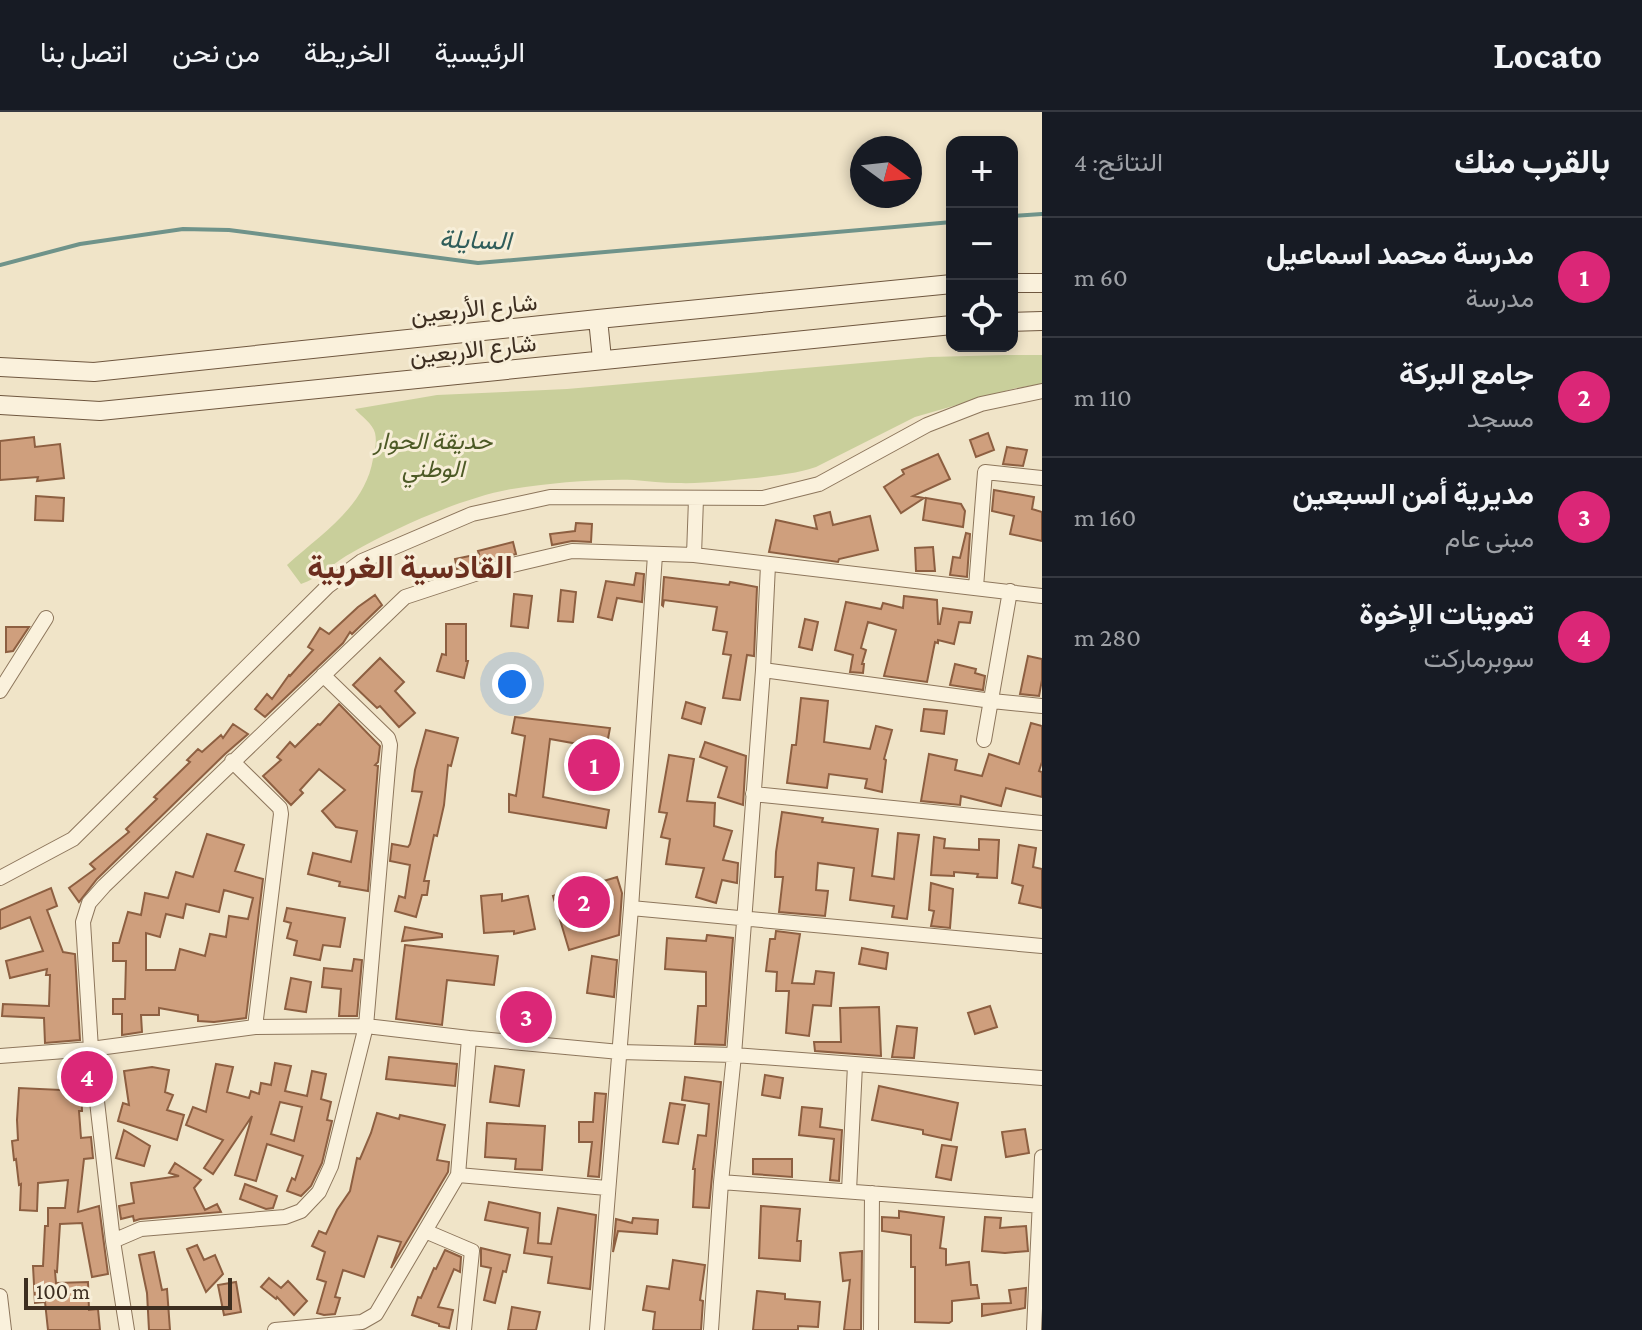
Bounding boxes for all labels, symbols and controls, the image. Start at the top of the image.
text: Locato [1493,34,1602,76]
text: اتصل بنا [40,37,128,68]
text: من نحن [172,37,260,68]
text: الخريطة [304,37,390,68]
text: الرئيسية [434,37,525,68]
north arrow [850,136,922,208]
map controls [946,136,1018,352]
button: + [946,136,1018,208]
text: بالقرب منك [1454,143,1610,180]
text: النتائج: 4 [1074,148,1163,177]
button: − [946,208,1018,280]
water label: السايلة [438,224,515,256]
text: مدرسة محمد اسماعيل [1266,237,1534,270]
text: 60 m [1074,263,1128,292]
text: 1 [1579,263,1589,292]
button: locate [946,280,1018,352]
text: مدرسة [1465,284,1534,313]
street label: شارع الأربعين [409,288,539,331]
street label: شارع الاربعين [408,329,538,372]
text: جامع البركة [1399,357,1534,390]
text: 110 m [1074,383,1132,412]
text: 2 [1577,383,1591,412]
text: مسجد [1467,404,1534,433]
park label: حديقة الحوار الوطني [372,427,493,488]
text: مديرية أمن السبعين [1292,477,1534,510]
text: 160 m [1074,503,1136,532]
text: 3 [1578,503,1590,532]
text: مبنى عام [1445,524,1534,553]
district label: القادسية الغربية [307,549,513,587]
text: تموينات الإخوة [1359,597,1534,630]
text: 280 m [1074,623,1141,652]
text: 4 [1577,623,1591,652]
text: سوبرماركت [1423,644,1534,673]
your location [492,664,532,704]
pin: 1 [568,735,620,795]
pin: 2 [558,872,610,932]
pin: 3 [500,987,552,1047]
pin: 4 [61,1047,113,1107]
scale bar [24,1274,232,1310]
text: 100 m [36,1279,90,1304]

